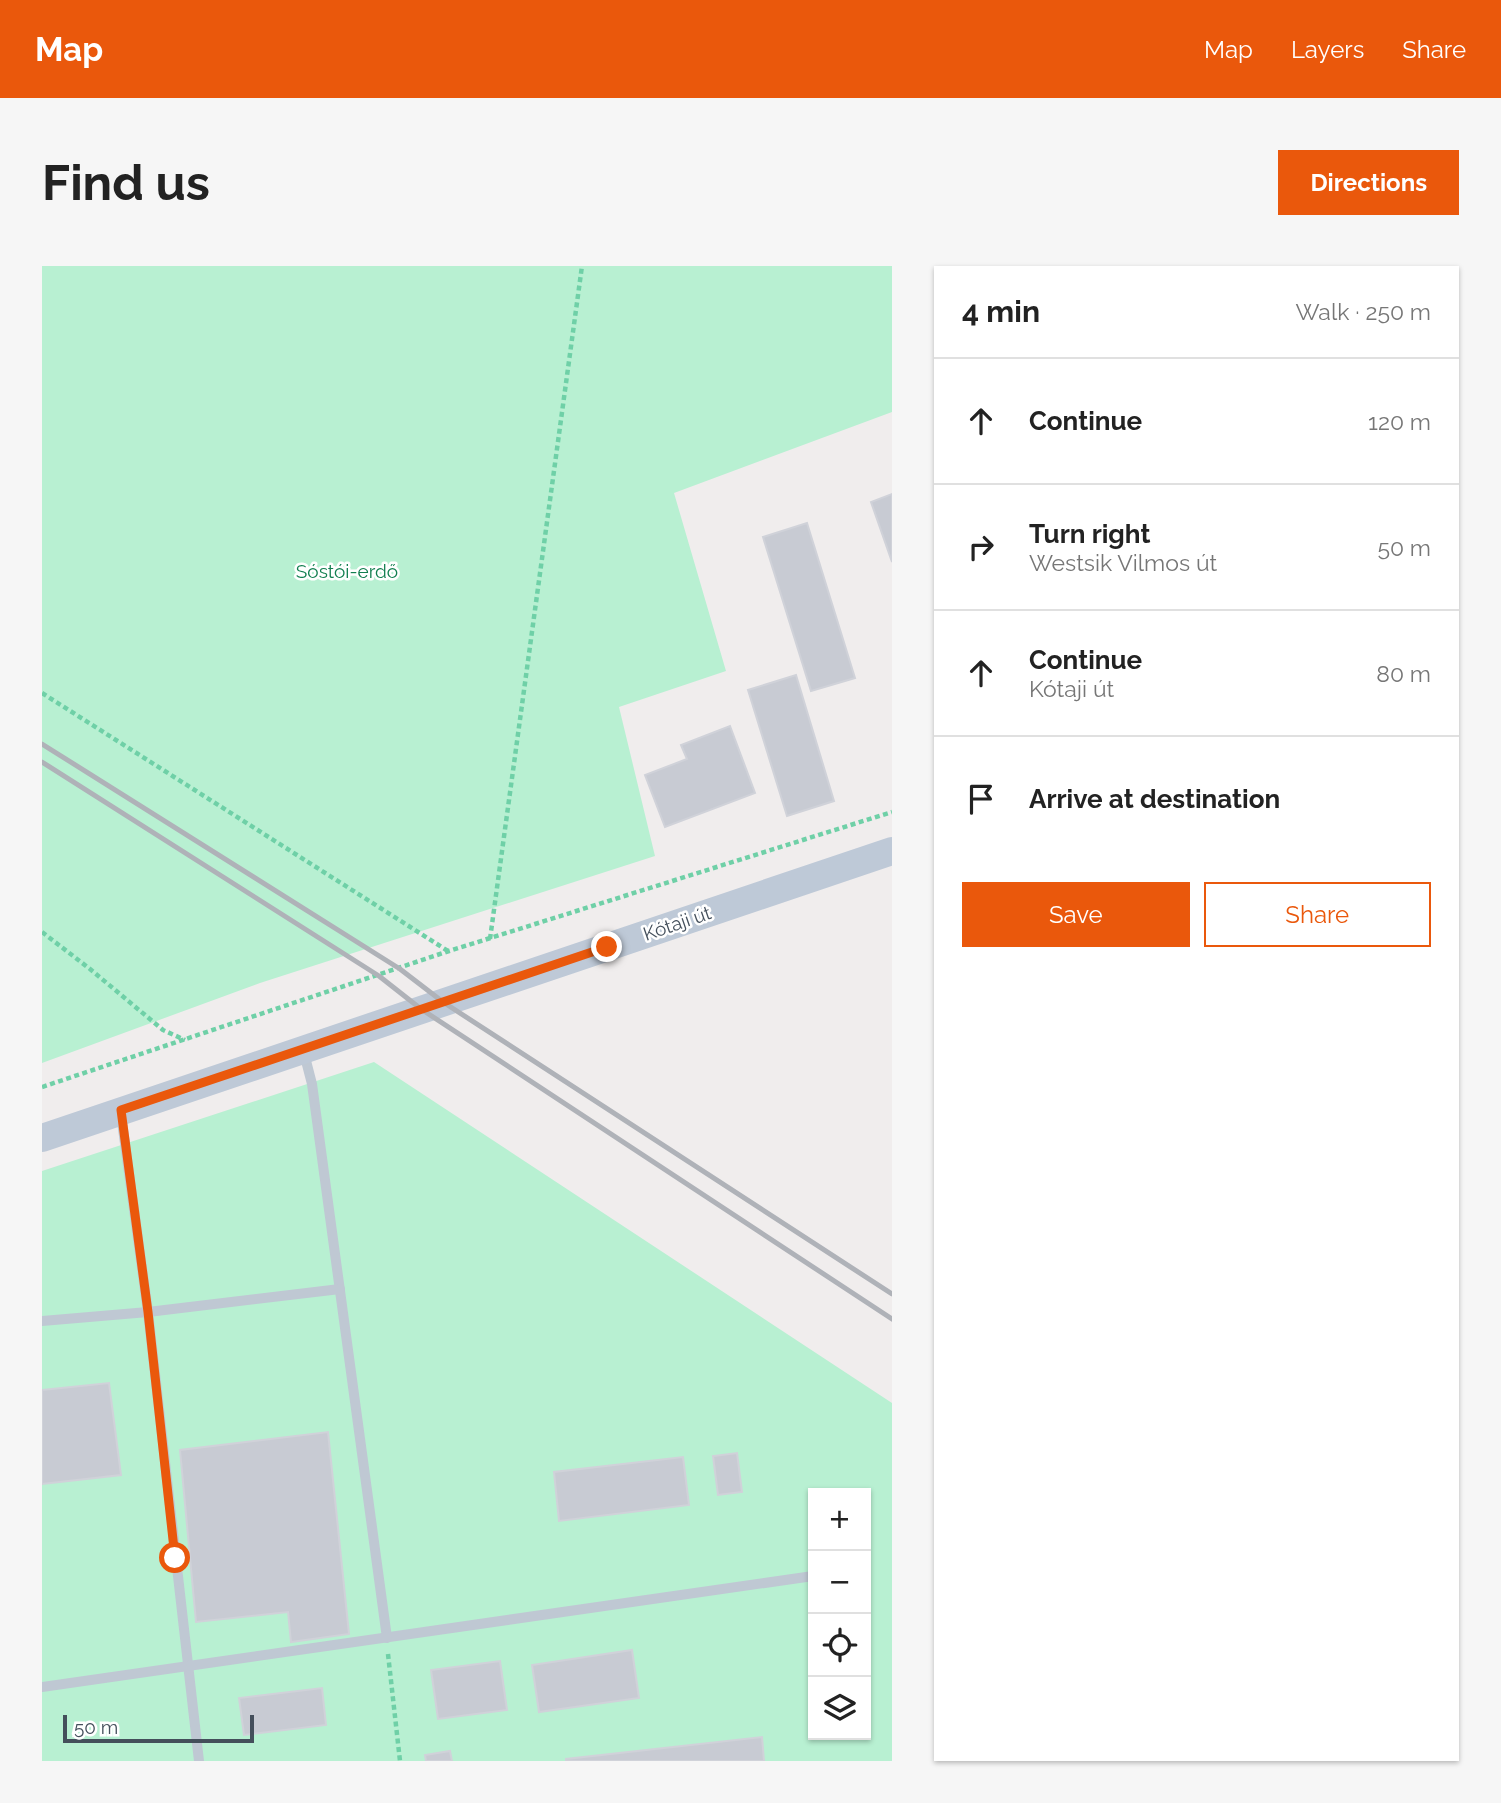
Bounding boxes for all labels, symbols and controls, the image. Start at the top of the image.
text: Map [35,30,103,69]
text: Map [1204,35,1253,64]
text: Layers [1291,35,1364,64]
text: Share [1402,35,1466,64]
button: Directions [1278,150,1459,215]
text: Find us [42,154,210,211]
text: 4 min [962,294,1040,329]
text: Walk · 250 m [1296,298,1431,325]
icon: ahead [962,402,1000,440]
text: Continue [1029,406,1142,436]
text: 120 m [1368,408,1431,435]
text: Turn right [1029,519,1150,549]
icon: right [962,528,1000,566]
text: 50 m [1377,534,1431,561]
text: Westsik Vilmos út [1029,549,1217,576]
park label: Sóstói-erdő [296,560,398,582]
text: Continue [1029,645,1142,675]
icon: ahead [962,654,1000,692]
text: 80 m [1376,660,1431,687]
text: Kótaji út [1029,675,1114,702]
icon: arrive [962,780,1000,818]
text: Arrive at destination [1029,784,1280,814]
button: Save [962,882,1190,947]
button: Share [1204,882,1431,947]
street label: Kótaji út [640,901,714,945]
route end [591,931,622,962]
map controls [808,1488,871,1740]
button: + [808,1488,871,1551]
route start [159,1542,190,1573]
button: − [808,1551,871,1614]
button: locate [808,1614,871,1677]
button: layers [808,1677,871,1740]
scale bar [63,1712,254,1744]
text: 50 m [74,1716,118,1738]

